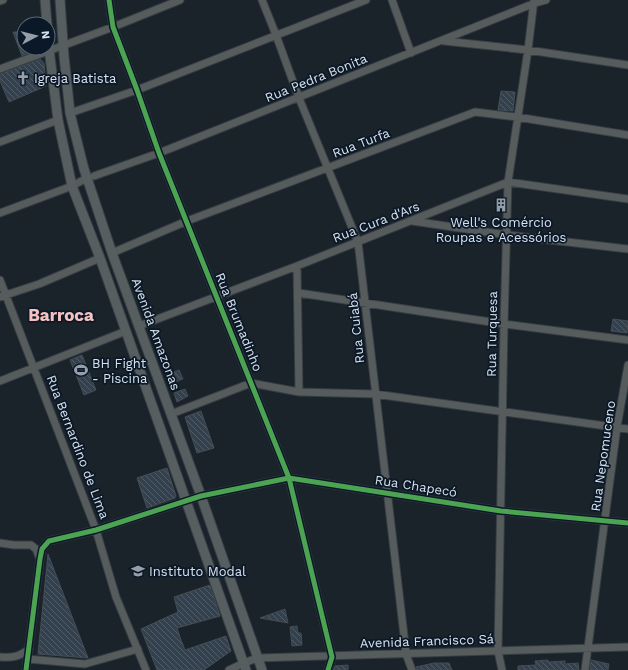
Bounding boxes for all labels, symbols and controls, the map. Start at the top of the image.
north arrow [16,16,56,56]
text: N [38,30,52,40]
street label: Rua Pedra Bonita [263,50,370,105]
church icon: Igreja Batista [15,70,31,86]
place label: Igreja Batista [34,71,117,86]
street label: Rua Turfa [330,125,392,161]
building icon: Well's Comércio Roupas e Acessórios [493,197,509,213]
street label: Rua Cura d'Ars [330,198,422,245]
place label: Well's Comércio Roupas e Acessórios [436,215,566,245]
street label: Rua Brumadinho [212,270,266,374]
street label: Avenida Amazonas [129,276,183,392]
street label: Rua Turquesa [484,290,500,377]
street label: Rua Cuiabá [345,291,367,364]
district label: Barroca [28,305,94,325]
place label: BH Fight - Piscina [92,356,148,386]
sports icon: BH Fight - Piscina [73,362,89,378]
street label: Rua Bernardino de Lima [44,373,113,522]
street label: Rua Nepomuceno [588,399,618,512]
street label: Rua Chapecó [374,472,458,500]
school or university icon: Instituto Modal [130,563,146,579]
place label: Instituto Modal [149,564,246,579]
street label: Avenida Francisco Sá [360,631,495,651]

